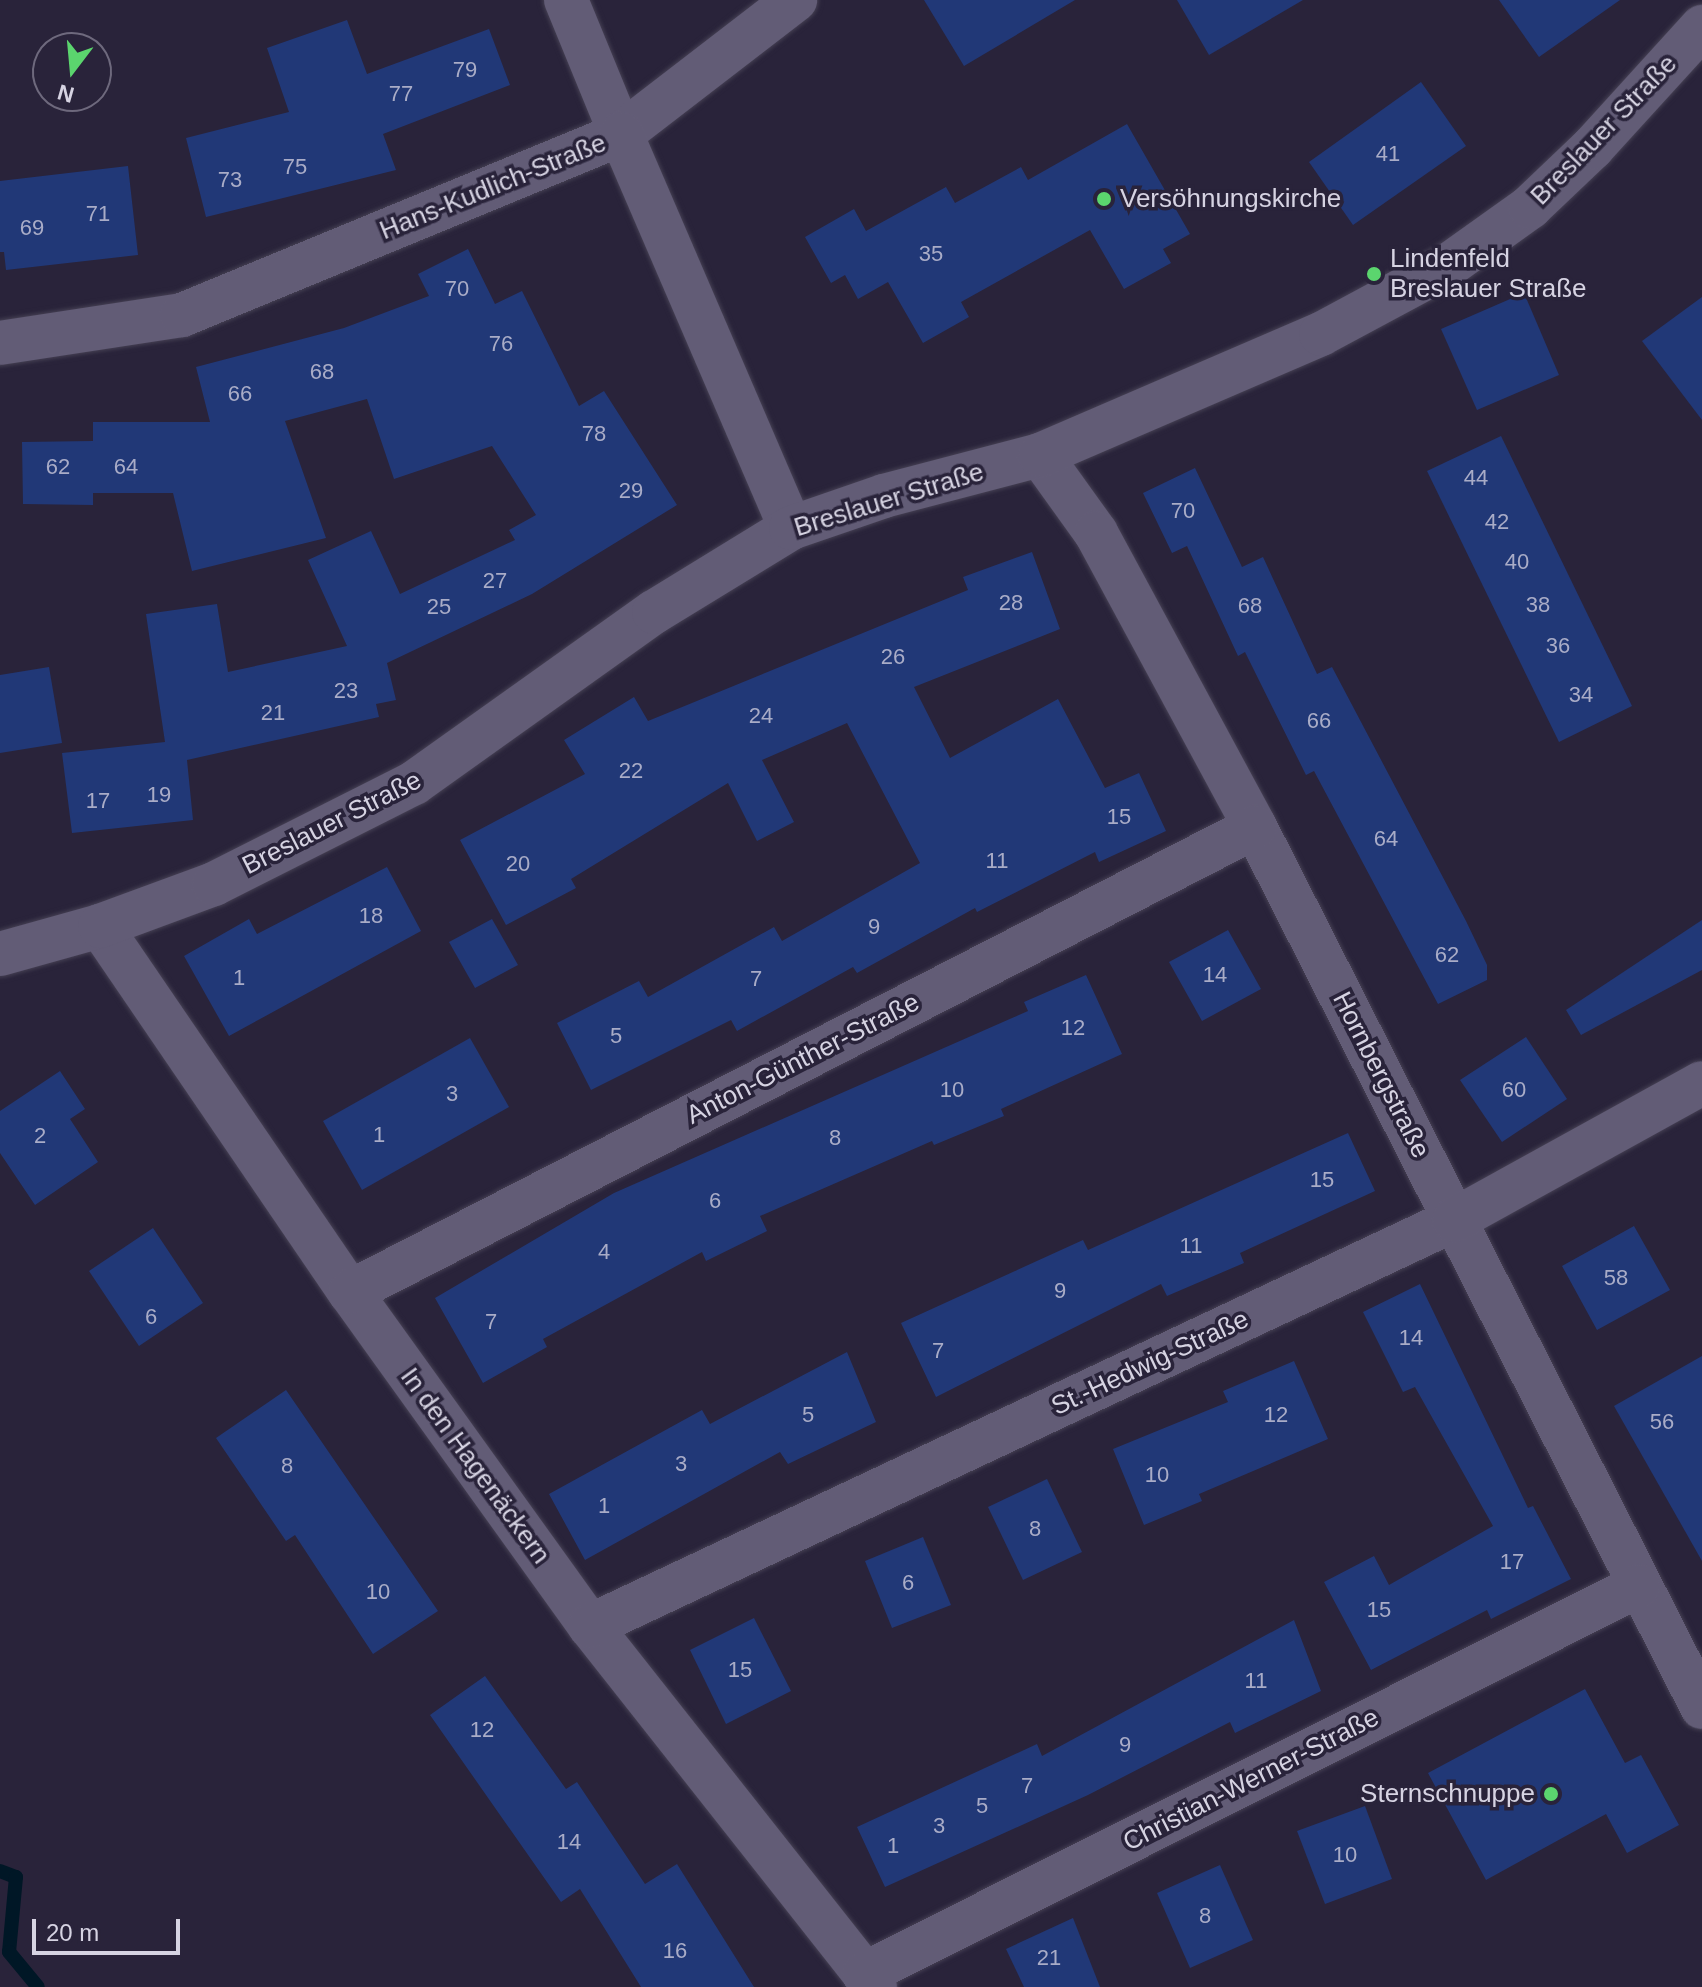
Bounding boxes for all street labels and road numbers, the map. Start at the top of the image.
street label: Breslauer Straße [1525,48,1683,212]
street label: Hans-Kudlich-Straße [375,127,611,247]
street label: Breslauer Straße [790,456,988,544]
street label: Breslauer Straße [237,764,427,882]
street label: Anton-Günther-Straße [681,987,925,1131]
street label: Hornbergstraße [1326,987,1436,1163]
street label: St.-Hedwig-Straße [1047,1304,1253,1422]
street label: In den Hagenäckern [394,1362,556,1570]
street label: Christian-Werner-Straße [1118,1702,1384,1858]

